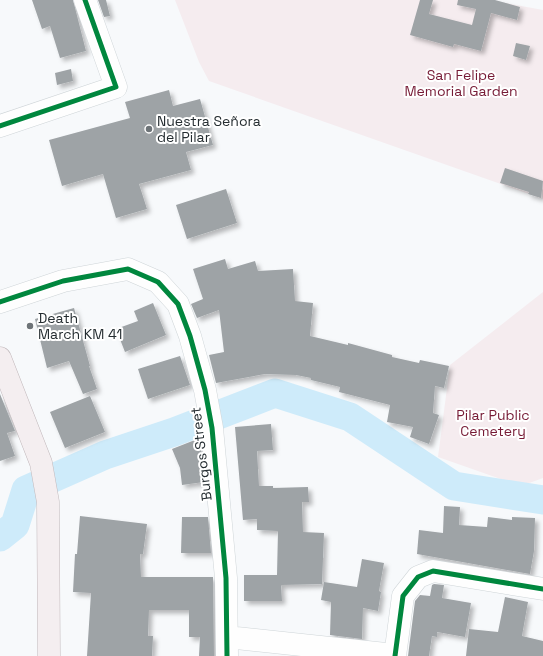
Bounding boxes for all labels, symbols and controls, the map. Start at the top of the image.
park label: San Felipe Memorial Garden [404,66,518,100]
place label: Nuestra Señora del Pilar [157,112,261,146]
marker: Nuestra Señora del Pilar [144,124,154,134]
place label: Death March KM 41 [38,309,122,343]
marker: Death March KM 41 [25,321,35,331]
street label: Burgos Street [186,406,216,502]
park label: Pilar Public Cemetery [456,406,530,440]

